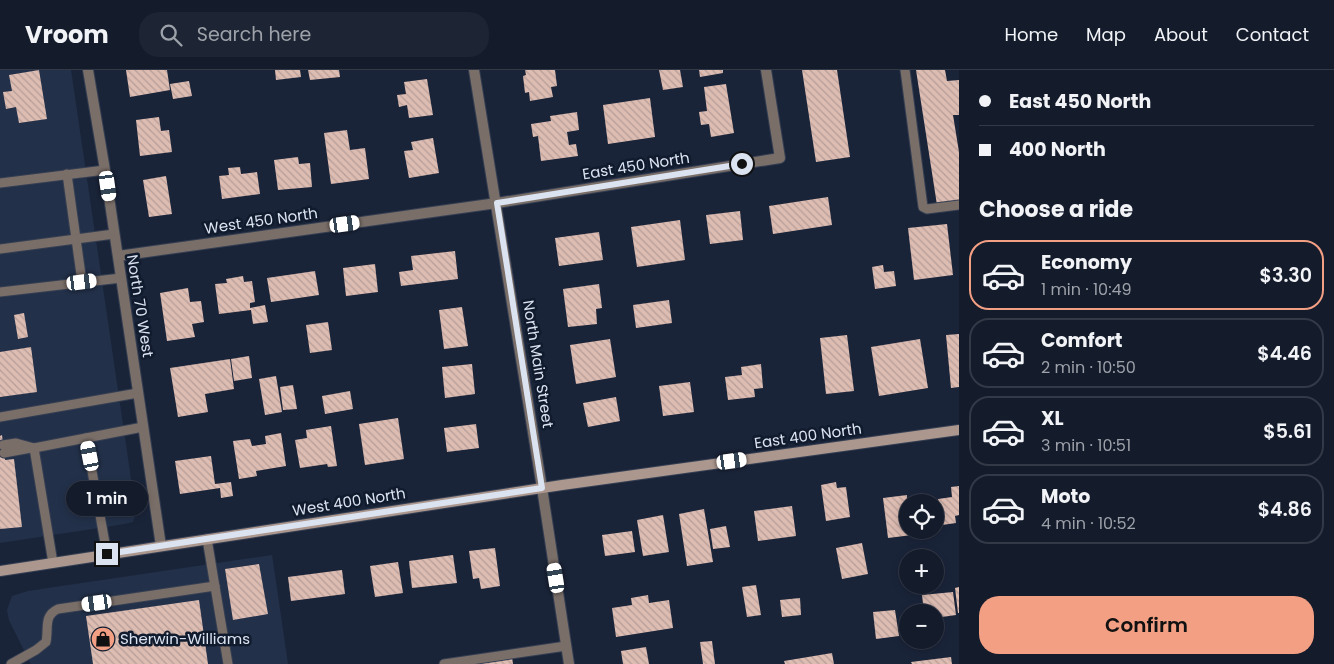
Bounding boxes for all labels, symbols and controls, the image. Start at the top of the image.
search box [139,12,489,57]
text: Vroom [25,18,109,51]
icon: search [157,21,185,49]
text: Search here [197,21,311,48]
text: Home [1004,22,1058,47]
text: Map [1086,22,1126,47]
text: About [1154,22,1208,47]
text: Contact [1236,22,1309,47]
text: East 450 North [1009,88,1151,115]
text: 400 North [1009,136,1106,163]
street label: East 450 North [581,147,691,184]
route start [731,153,753,175]
car [98,170,117,202]
text: Choose a ride [979,194,1133,225]
street label: West 450 North [203,202,319,239]
car [329,214,360,234]
text: Economy [1041,249,1132,276]
street label: North 70 West [122,253,159,359]
icon: car [981,253,1026,298]
text: $3.30 [1260,262,1312,289]
car [66,273,97,291]
text: 1 min · 10:49 [1041,278,1132,301]
street label: North Main Street [518,299,559,429]
text: Comfort [1041,327,1123,354]
icon: car [981,331,1026,376]
text: $4.46 [1257,340,1312,367]
text: 2 min · 10:50 [1041,356,1136,379]
text: XL [1041,405,1064,432]
icon: car [981,409,1026,454]
street label: East 400 North [753,418,863,453]
text: $5.61 [1263,418,1312,445]
text: 3 min · 10:51 [1041,434,1131,457]
car [79,440,100,472]
car [716,451,747,471]
callout: 1 min [66,482,148,516]
street label: West 400 North [291,482,407,521]
text: Moto [1041,483,1090,510]
text: 1 min [86,487,128,510]
icon: car [981,487,1026,532]
map controls [899,494,944,649]
button: locate [899,494,944,539]
text: $4.86 [1258,496,1312,523]
text: 4 min · 10:52 [1041,512,1136,535]
route end [96,543,118,565]
button: + [899,549,944,594]
car [546,562,565,594]
car [81,593,112,613]
button: Confirm [979,596,1314,654]
button: − [899,604,944,649]
shop icon: Sherwin-Williams [90,626,116,652]
place label: Sherwin-Williams [120,628,250,649]

